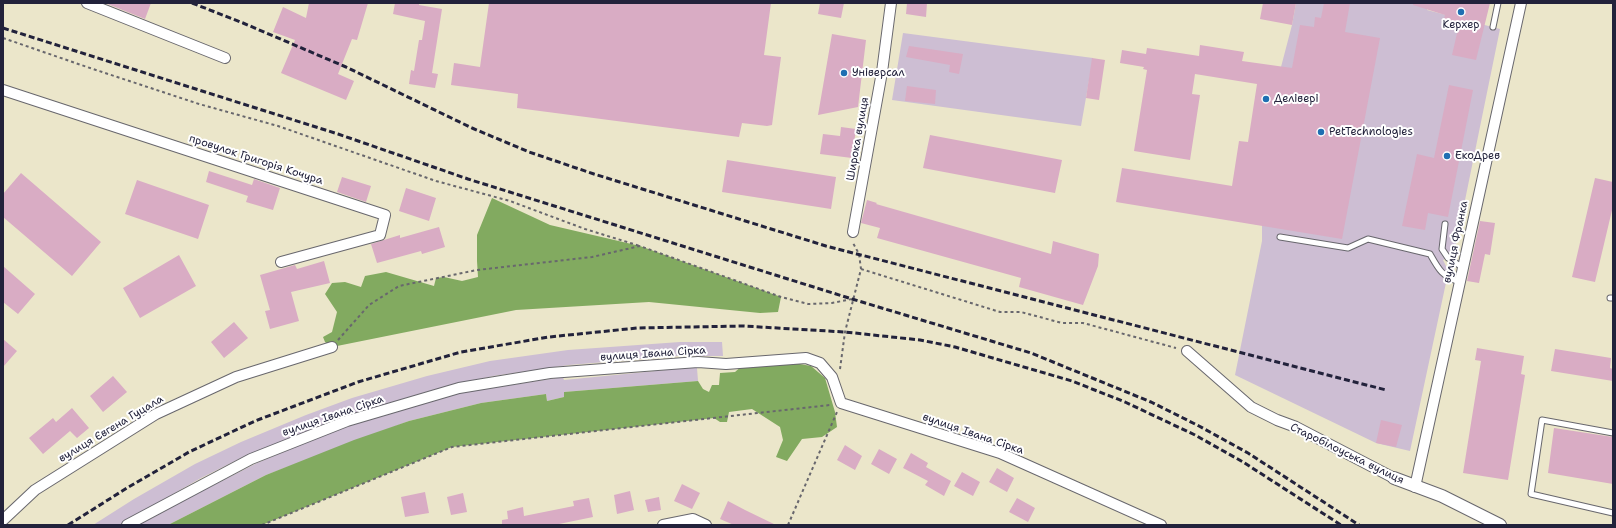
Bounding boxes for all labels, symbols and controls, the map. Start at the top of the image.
marker: Керхер [1456,7,1466,17]
place label: Керхер [1442,18,1480,32]
place label: Універсал [852,66,905,80]
marker: Універсал [839,68,849,78]
place label: Делівері [1274,92,1319,106]
marker: Делівері [1261,94,1271,104]
street label: Широка вулиця [844,96,872,182]
place label: PetTechnologies [1329,125,1413,139]
marker: PetTechnologies [1316,127,1326,137]
street label: провулок Григорія Кочура [187,132,325,188]
place label: ЕкоДрев [1455,149,1500,163]
marker: ЕкоДрев [1442,151,1452,161]
street label: вулиця Франка [1441,200,1471,284]
street label: вулиця Івана Сірка [600,344,706,364]
street label: вулиця Євгена Гуцала [56,393,166,465]
street label: вулиця Івана Сірка [281,393,385,439]
street label: вулиця Івана Сірка [921,411,1025,457]
street label: Старобілоуська вулиця [1288,421,1406,487]

